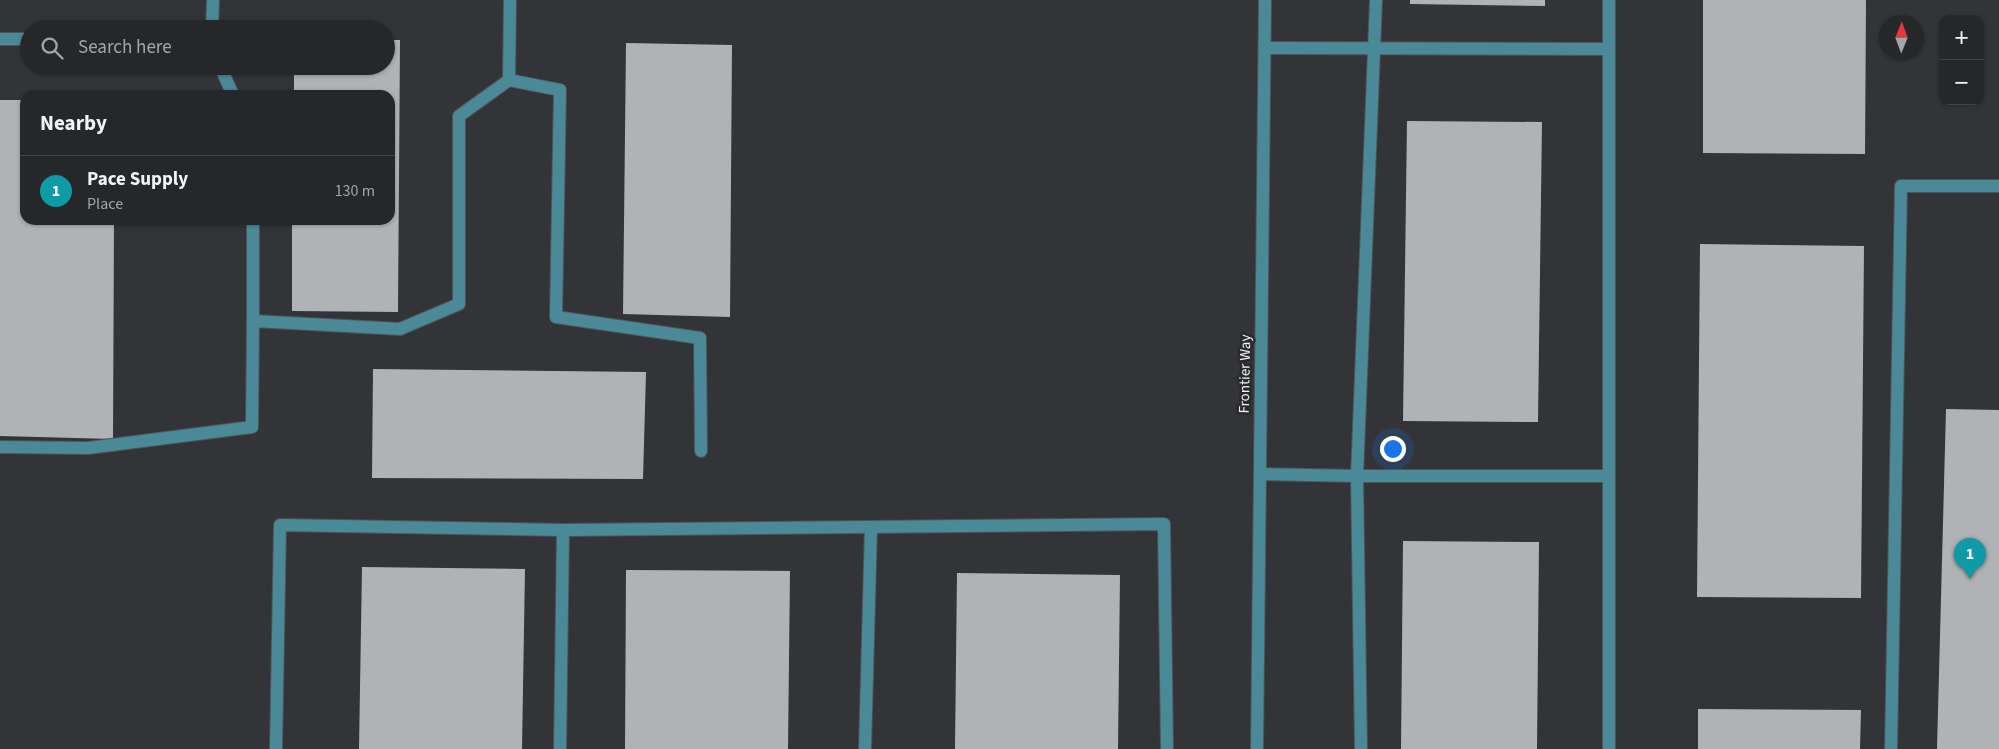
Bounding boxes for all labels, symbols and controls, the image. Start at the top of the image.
north arrow [1879,15,1924,60]
map controls [1939,15,1984,105]
button: + [1939,15,1984,60]
search box [20,20,395,75]
icon: search [38,34,66,62]
text: Search here [78,34,172,61]
button: − [1939,60,1984,105]
text: Nearby [40,108,107,138]
text: Pace Supply [87,166,188,193]
text: 1 [52,180,60,202]
text: 130 m [335,180,375,202]
text: Place [87,193,123,215]
street label: Frontier Way [1234,334,1256,414]
your location [1380,436,1406,462]
pin: 1 [1954,538,1986,579]

